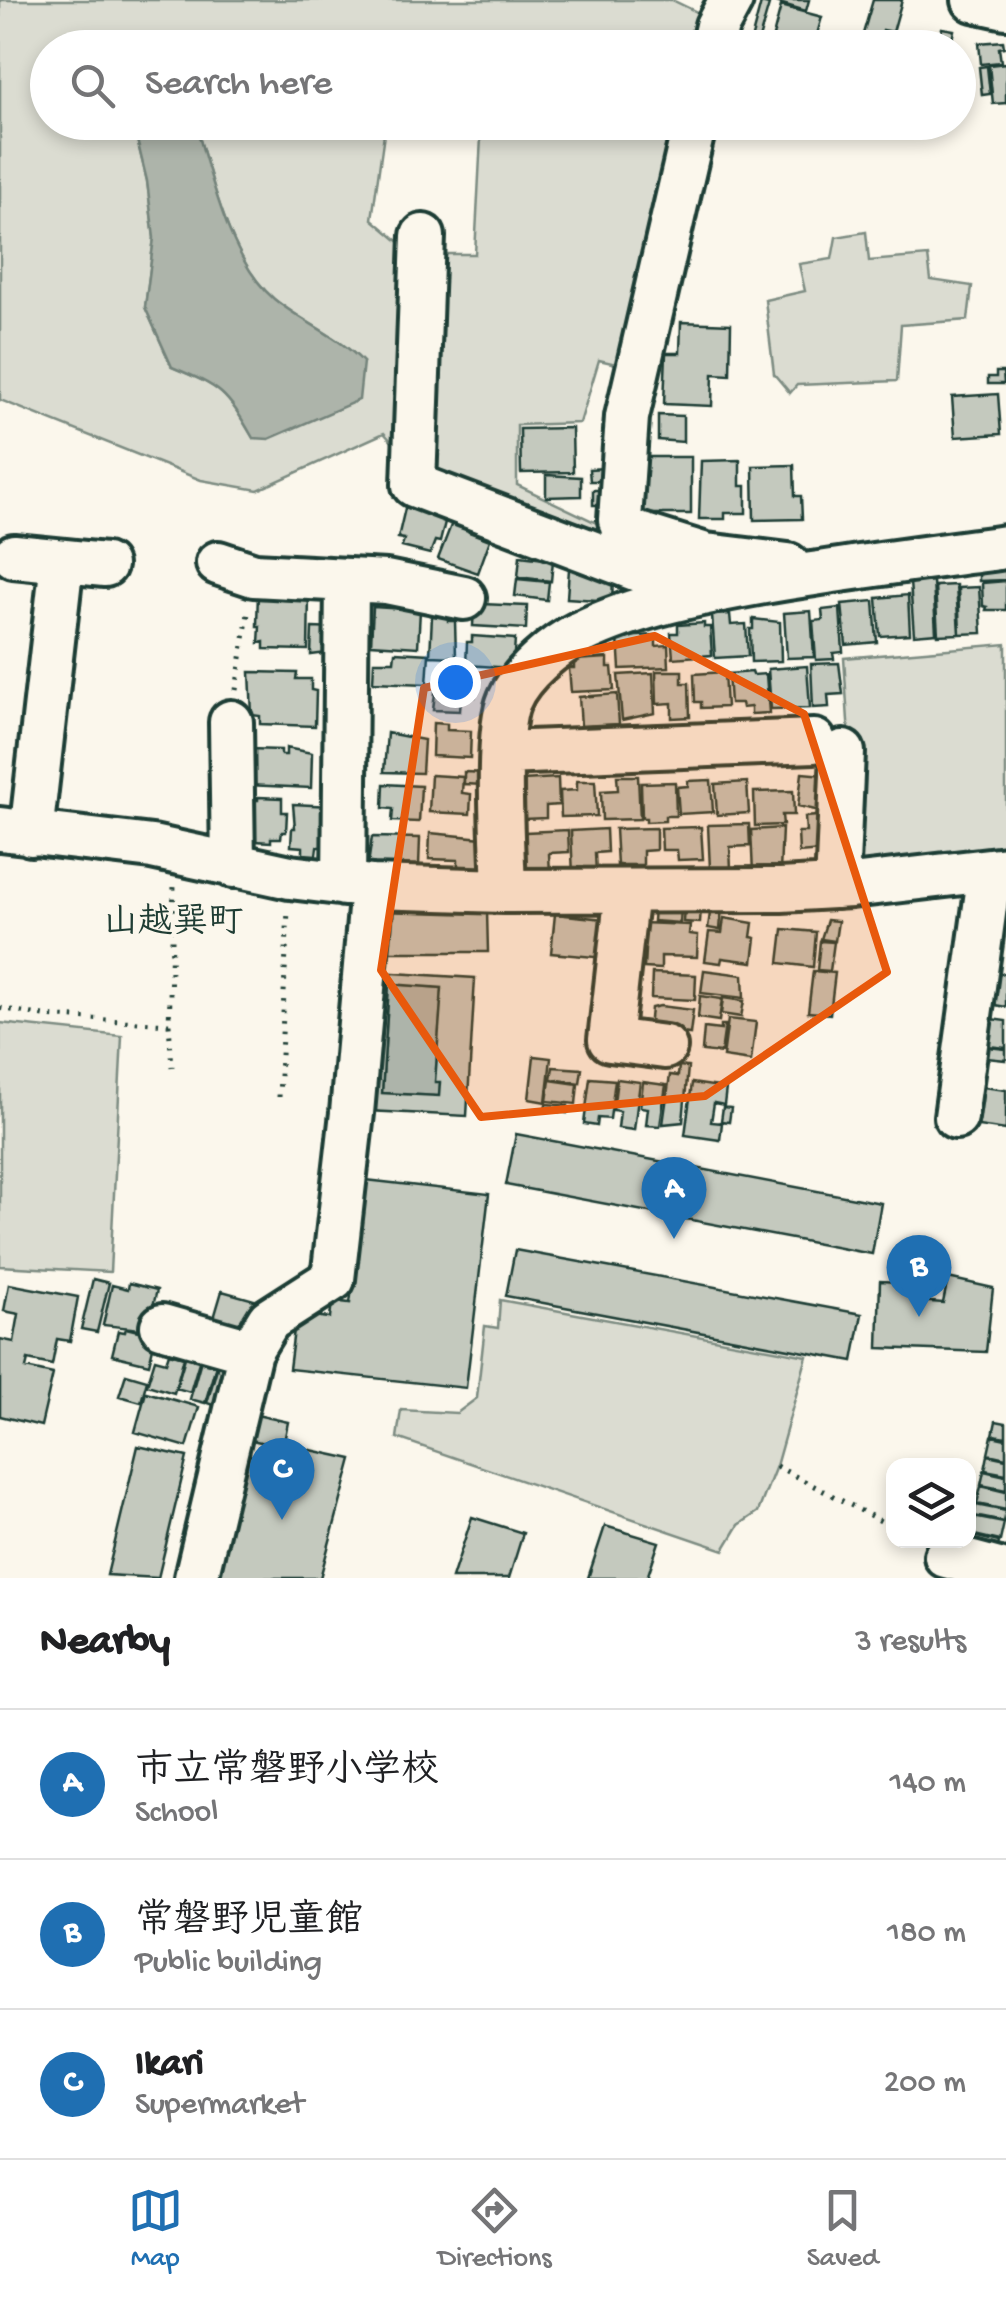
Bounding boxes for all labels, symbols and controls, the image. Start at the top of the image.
search box [30,30,976,140]
icon: search [65,58,120,113]
text: Search here [145,63,332,107]
your location [430,657,481,708]
district label: 山越巽町 [103,903,243,945]
pin: A [642,1156,706,1239]
pin: B [886,1234,952,1317]
pin: C [250,1438,314,1520]
map controls [886,1458,976,1548]
button: layers [886,1458,976,1548]
text: Nearby [40,1619,170,1668]
text: 3 results [855,1624,966,1662]
text: 市立常磐野小学校 [135,1751,439,1795]
text: A [63,1765,82,1803]
text: 140 m [889,1765,966,1803]
text: School [135,1795,218,1833]
text: 常磐野児童館 [135,1901,363,1945]
text: B [64,1915,81,1953]
text: 180 m [887,1915,966,1953]
text: Public building [135,1945,322,1983]
text: Ikari [135,2043,204,2087]
text: C [64,2065,81,2103]
text: 200 m [884,2065,966,2103]
text: Supermarket [135,2087,304,2125]
tab: Map [128,2183,183,2276]
tab: Directions [438,2183,552,2276]
tab: Saved [807,2183,878,2276]

